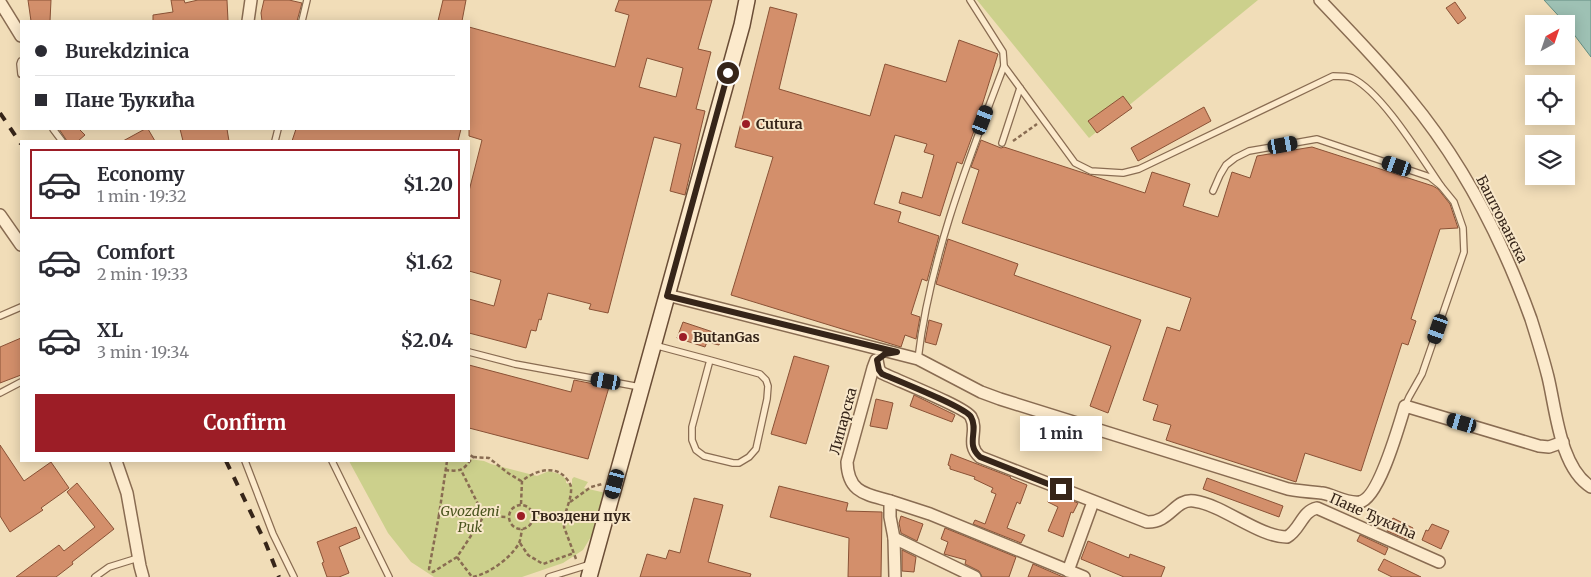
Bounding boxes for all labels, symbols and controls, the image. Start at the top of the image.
north arrow [1525,15,1575,65]
map controls [1525,15,1575,185]
text: Burekdzinica [65,39,189,63]
route start [717,62,739,84]
button: locate [1525,75,1575,125]
text: Пане Ђукића [65,88,195,112]
car [970,103,995,137]
place label: Cutura [756,115,803,133]
marker: Cutura [740,118,752,130]
car [1266,135,1299,155]
button: layers [1525,135,1575,185]
car [1380,154,1413,178]
icon: car [37,162,82,207]
text: Economy [97,162,185,186]
text: $1.20 [403,172,453,196]
street label: Баштованска [1472,172,1532,266]
text: 1 min · 19:32 [97,186,186,206]
icon: car [37,240,82,285]
text: Comfort [97,240,175,264]
text: $1.62 [405,250,453,274]
text: 2 min · 19:33 [97,264,188,284]
car [1426,312,1449,346]
icon: car [37,318,82,363]
text: XL [97,318,123,342]
text: $2.04 [400,328,453,352]
place label: ButanGas [693,328,760,346]
marker: ButanGas [677,331,689,343]
text: 3 min · 19:34 [97,342,189,362]
car [589,371,622,391]
street label: Липарска [825,385,861,456]
button: Confirm [35,394,455,452]
car [1445,412,1478,434]
callout: 1 min [1020,416,1102,452]
text: 1 min [1039,423,1083,443]
car [603,468,626,500]
route end [1050,478,1072,500]
street label: Пане Ђукића [1327,489,1420,543]
park label: Gvozdeni Puk [441,502,499,536]
place label: Гвоздени пук [531,507,631,525]
marker: Гвоздени пук [515,510,527,522]

